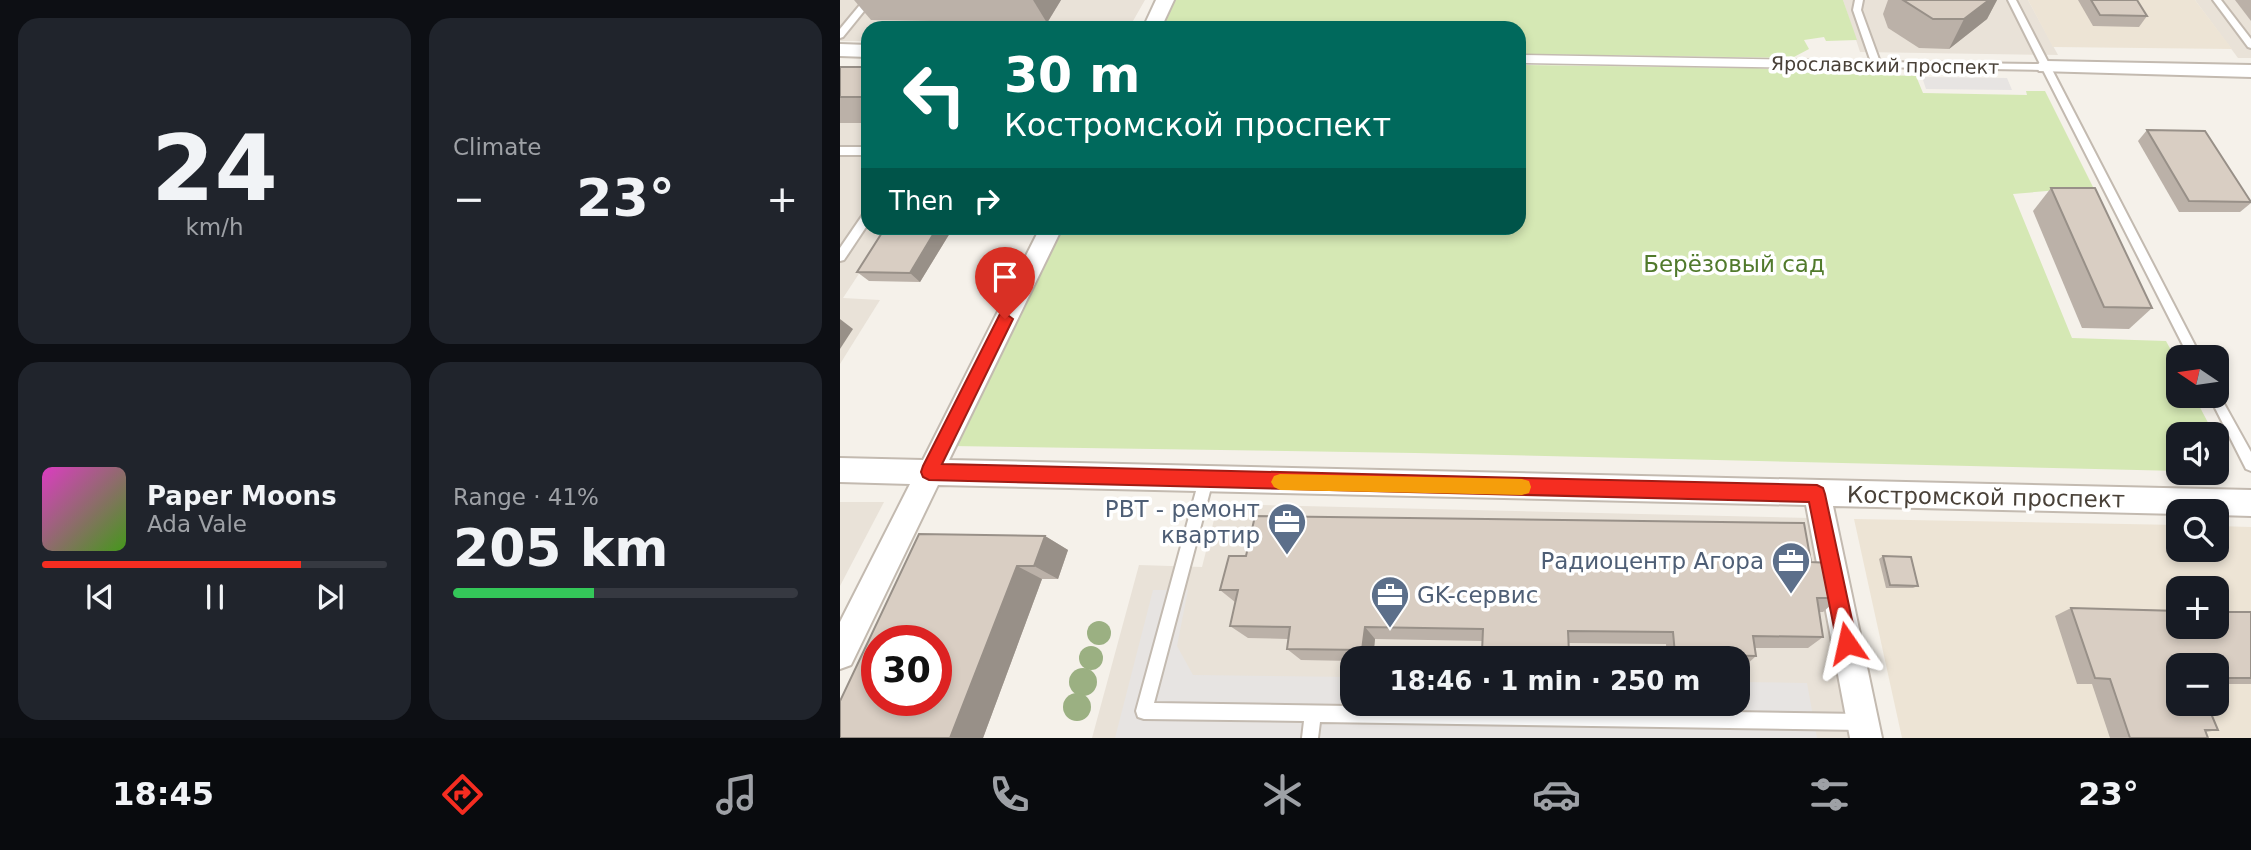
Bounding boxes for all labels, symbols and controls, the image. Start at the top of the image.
text: 30 m [1004,47,1140,104]
icon: left [889,49,980,140]
street label: Ярославский проспект [1771,52,1999,78]
text: Костромской проспект [1004,106,1391,144]
text: 24 [151,116,278,221]
text: Climate [453,134,542,160]
text: 23° [576,168,675,228]
text: − [453,177,485,221]
text: + [766,177,798,221]
icon: right [968,182,1006,220]
text: Then [889,186,954,216]
text: km/h [185,214,244,240]
pin [975,247,1035,319]
park label: Берёзовый сад [1643,251,1825,277]
icon: arrive [986,258,1024,296]
north arrow [2166,345,2230,408]
map controls [2166,345,2229,716]
button: sound [2166,422,2229,485]
text: Paper Moons [147,481,337,511]
street label: Костромской проспект [1847,482,2125,512]
text: Range · 41% [453,484,599,510]
place label: РВТ - ремонт квартир [1105,496,1260,548]
button: search [2166,499,2229,562]
office icon: РВТ - ремонт квартир [1266,501,1308,556]
text: Ada Vale [147,511,247,537]
text: 205 km [453,518,668,578]
office icon: Радиоцентр Агора [1770,540,1812,595]
place label: Радиоцентр Агора [1540,548,1764,574]
office icon: GK-сервис [1369,574,1411,629]
button: + [2166,576,2229,639]
icon: previous [81,578,119,616]
icon: pause [196,578,234,616]
icon: next [311,578,349,616]
place label: GK-сервис [1417,582,1538,608]
position arrow [1810,606,1884,680]
speed limit sign: 30 [861,625,952,716]
button: − [2166,653,2229,716]
text: 18:46 · 1 min · 250 m [1390,666,1700,696]
icon: directions [438,770,487,819]
icon: music [712,770,761,819]
icon: phone [985,770,1034,819]
icon: climate [1258,770,1307,819]
icon: car [1532,770,1581,819]
icon: filters [1805,770,1854,819]
text: 18:45 [112,775,214,813]
text: 23° [2078,775,2139,813]

